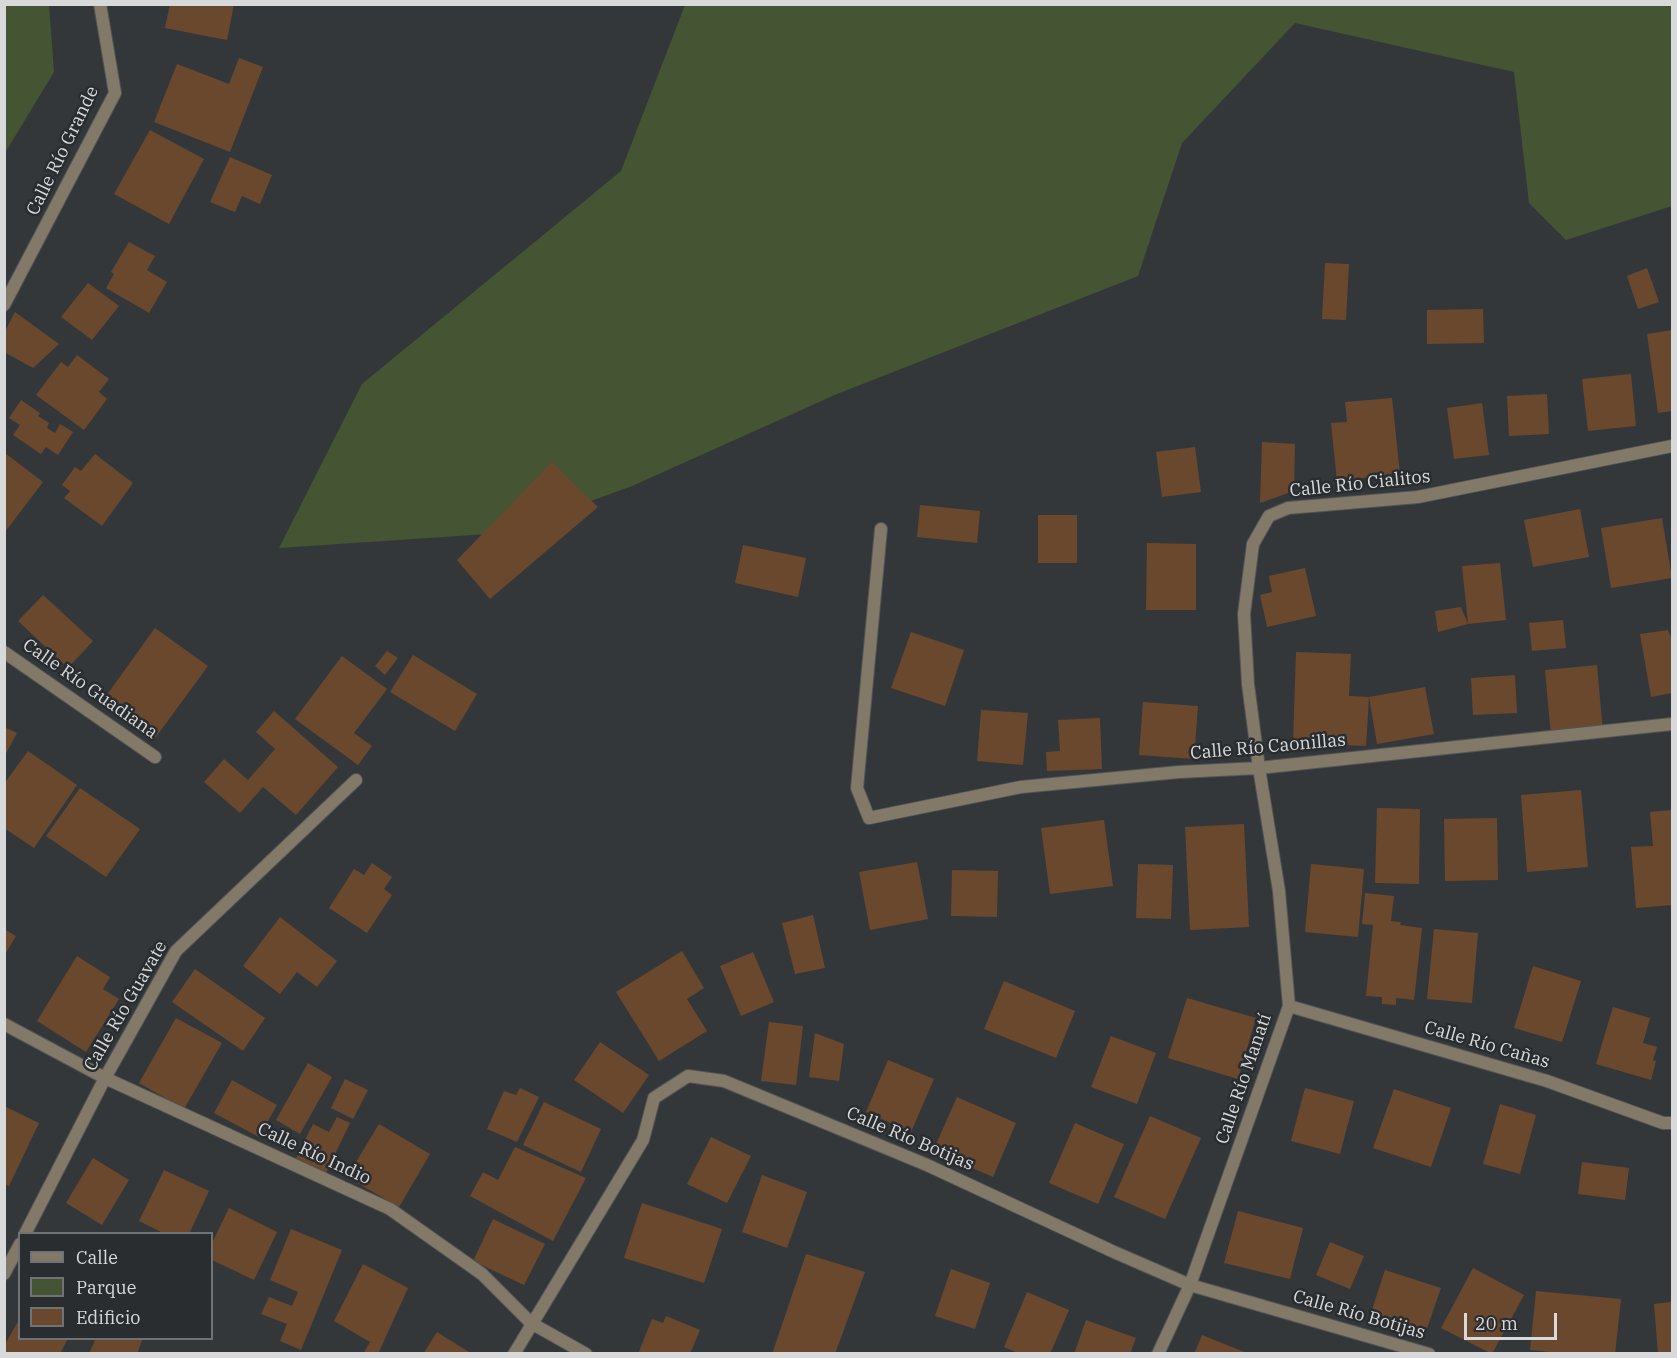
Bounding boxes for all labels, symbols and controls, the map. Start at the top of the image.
street label: Calle Río Grande [22,83,104,219]
street label: Calle Río Cialitos [1288,466,1432,502]
street label: Calle Río Guadiana [18,634,162,744]
street label: Calle Río Caonillas [1189,729,1347,765]
street label: Calle Río Guavate [80,937,172,1075]
street label: Calle Río Manatí [1212,1011,1276,1147]
street label: Calle Río Cañas [1422,1017,1552,1073]
street label: Calle Río Botijas [843,1102,977,1176]
street label: Calle Río Indio [254,1118,374,1190]
legend [18,1232,213,1340]
text: Calle [76,1246,118,1269]
text: Parque [76,1276,136,1299]
street label: Calle Río Botijas [1290,1286,1428,1344]
scale bar [1467,1301,1560,1339]
text: Edificio [76,1306,140,1329]
text: 20 m [1475,1312,1518,1335]

